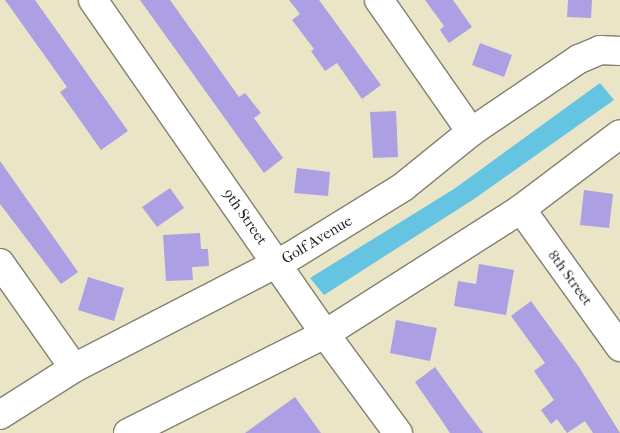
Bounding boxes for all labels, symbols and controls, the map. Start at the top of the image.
street label: 9th Street [219,185,271,249]
street label: Golf Avenue [279,212,355,268]
street label: 8th Street [544,247,596,309]

